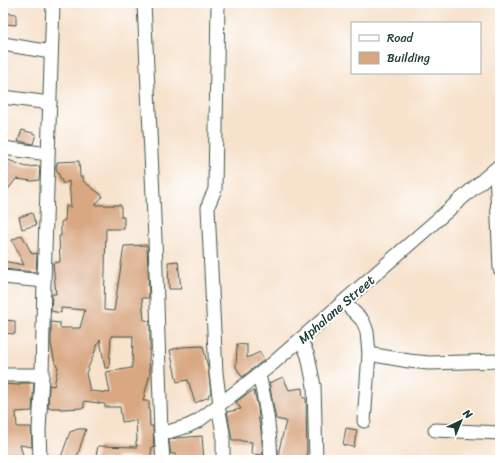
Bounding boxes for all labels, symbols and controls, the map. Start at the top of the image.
legend [351,22,481,74]
text: Road [387,27,414,49]
text: Building [387,47,430,69]
street label: Mphalane Street [293,269,380,350]
north arrow [441,401,481,441]
text: N [458,404,477,424]

